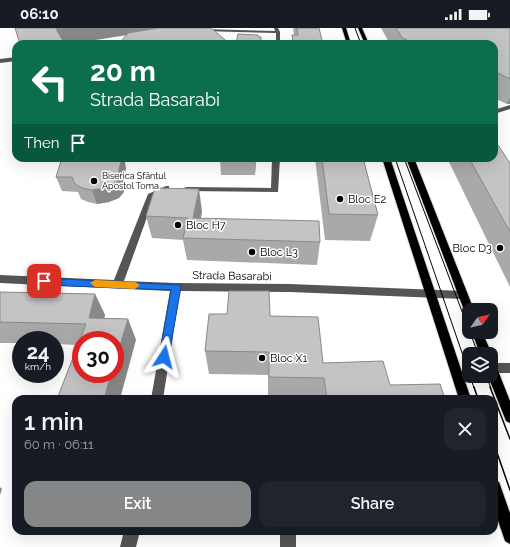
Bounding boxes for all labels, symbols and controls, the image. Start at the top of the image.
text: 06:10 [20,5,59,23]
text: 20 m [90,55,156,88]
icon: left [24,56,76,108]
text: Strada Basarabi [90,89,220,110]
icon: arrive [67,132,89,154]
text: Then [24,134,59,152]
place label: Biserica Sfântul Apostol Toma [102,171,167,191]
marker: Biserica Sfântul Apostol Toma [89,176,99,186]
place label: Bloc E2 [348,193,386,206]
marker: Bloc E2 [335,194,345,204]
place label: Bloc H7 [186,219,226,232]
marker: Bloc H7 [173,220,183,230]
place label: Bloc D3 [453,242,492,255]
marker: Bloc D3 [495,243,505,253]
place label: Bloc L3 [260,246,298,259]
marker: Bloc L3 [247,247,257,257]
pin [27,264,61,298]
street label: Strada Basarabi [192,269,272,283]
icon: arrive [33,270,55,292]
north arrow [462,303,498,339]
map controls [462,303,498,383]
speed limit sign: 30 [72,331,124,383]
position arrow [143,336,185,378]
text: 24 [27,340,49,364]
button: layers [462,347,498,383]
place label: Bloc X1 [270,352,308,365]
marker: Bloc X1 [257,353,267,363]
text: km/h [25,361,51,372]
text: 1 min [24,407,84,436]
button: close [444,408,486,450]
text: 60 m · 06:11 [24,437,94,452]
button: Exit [24,481,251,527]
button: Share [259,481,486,527]

